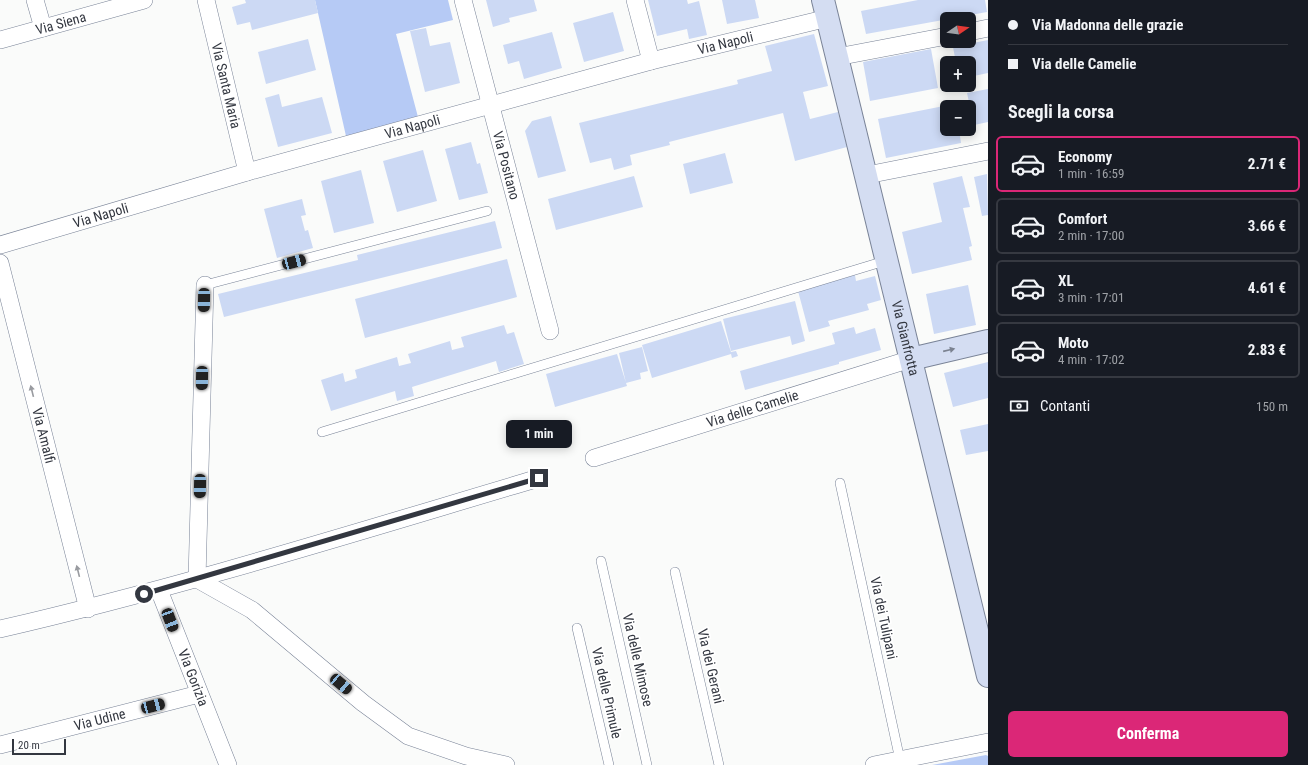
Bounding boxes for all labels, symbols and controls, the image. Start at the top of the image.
street label: Via Siena [34,9,88,38]
north arrow [940,12,976,48]
map controls [940,12,976,136]
text: Via Madonna delle grazie [1032,16,1184,34]
street label: Via Napoli [696,28,755,57]
street label: Via Santa Maria [208,41,244,130]
text: Via delle Camelie [1032,55,1136,73]
button: + [940,56,976,92]
button: − [940,100,976,136]
text: Scegli la corsa [1008,101,1114,122]
street label: Via Napoli [383,111,442,142]
street label: Via Positano [490,129,523,201]
icon: car [1010,146,1046,182]
text: Economy [1058,148,1112,166]
text: 2.71 € [1248,155,1286,173]
text: 1 min · 16:59 [1058,166,1124,181]
street label: Via Napoli [71,200,130,231]
icon: car [1010,208,1046,244]
text: Comfort [1058,210,1107,228]
text: 3.66 € [1248,217,1286,235]
text: 2 min · 17:00 [1058,228,1124,243]
car [281,253,307,271]
icon: car [1010,270,1046,306]
text: XL [1058,272,1074,290]
text: 4.61 € [1248,279,1286,297]
car [198,288,210,312]
text: 3 min · 17:01 [1058,290,1124,305]
street label: Via Gianfrotta [889,299,922,377]
icon: car [1010,332,1046,368]
text: Moto [1058,334,1089,352]
text: 2.83 € [1248,341,1286,359]
one-way arrow [943,346,956,352]
text: 4 min · 17:02 [1058,352,1124,367]
car [196,366,208,390]
one-way arrow [29,384,35,397]
street label: Via delle Camelie [704,387,801,430]
icon: cash [1008,395,1030,417]
text: Contanti [1040,397,1090,415]
text: 150 m [1256,399,1288,414]
street label: Via Amalfi [29,406,59,465]
callout: 1 min [506,420,572,448]
text: 1 min [525,426,553,441]
route end [530,469,548,487]
car [194,474,206,498]
one-way arrow [75,565,81,577]
street label: Via dei Tulipani [867,575,901,661]
route start [135,585,153,603]
car [160,607,180,633]
street label: Via delle Mimose [620,612,657,709]
street label: Via dei Gerani [695,627,727,705]
street label: Via delle Primule [589,646,625,741]
street label: Via Gorizia [175,647,212,708]
car [328,672,354,696]
car [140,697,166,715]
street label: Via Udine [72,705,128,734]
button: Conferma [1008,711,1288,757]
scale bar [12,737,66,756]
text: 20 m [18,739,40,752]

